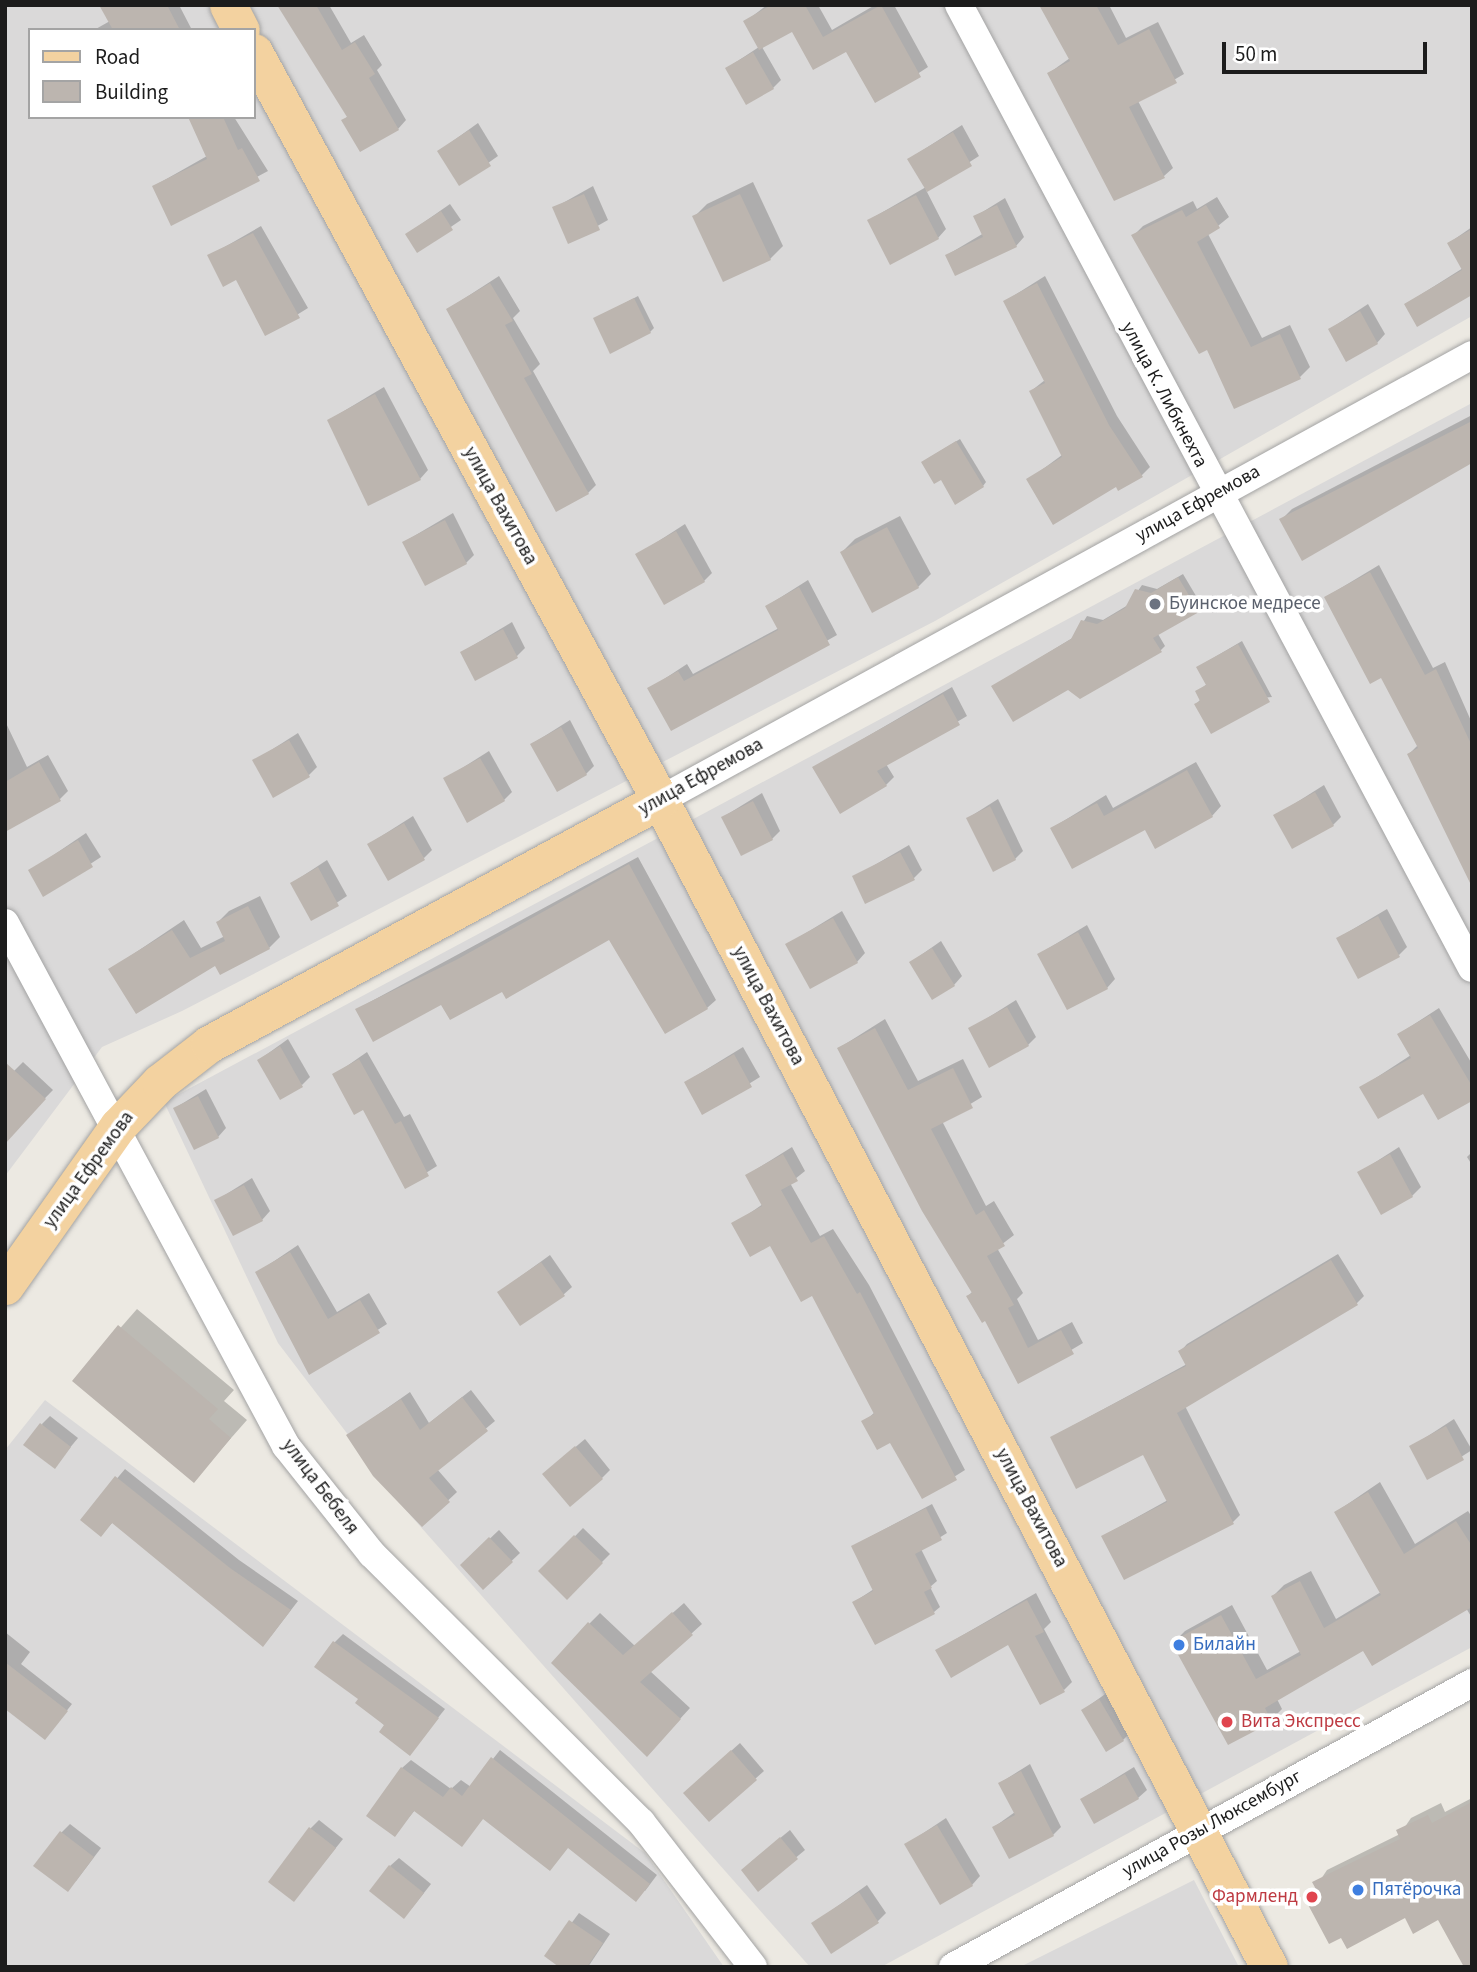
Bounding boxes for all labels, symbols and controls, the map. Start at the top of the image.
legend [28,28,256,119]
scale bar [1225,28,1430,72]
text: 50 m [1235,39,1277,69]
text: Road [95,42,140,72]
text: Building [95,77,168,107]
street label: улица К. Либкнехта [1116,318,1212,472]
street label: улица Вахитова [458,443,542,569]
street label: улица Ефремова [1132,460,1264,548]
place label: Буинское медресе [1169,593,1321,615]
marker: Буинское медресе [1147,596,1163,612]
street label: улица Ефремова [635,733,767,821]
street label: улица Вахитова [727,943,809,1069]
street label: улица Ефремова [39,1107,139,1233]
street label: улица Бебеля [277,1435,363,1539]
street label: улица Вахитова [990,1445,1072,1571]
place label: Билайн [1193,1634,1256,1656]
marker: Билайн [1171,1637,1187,1653]
place label: Вита Экспресс [1241,1711,1361,1733]
marker: Вита Экспресс [1219,1714,1235,1730]
street label: улица Розы Люксембург [1118,1765,1306,1883]
place label: Пятёрочка [1372,1879,1461,1901]
marker: Пятёрочка [1350,1882,1366,1898]
place label: Фармленд [1212,1886,1298,1908]
marker: Фармленд [1304,1889,1320,1905]

